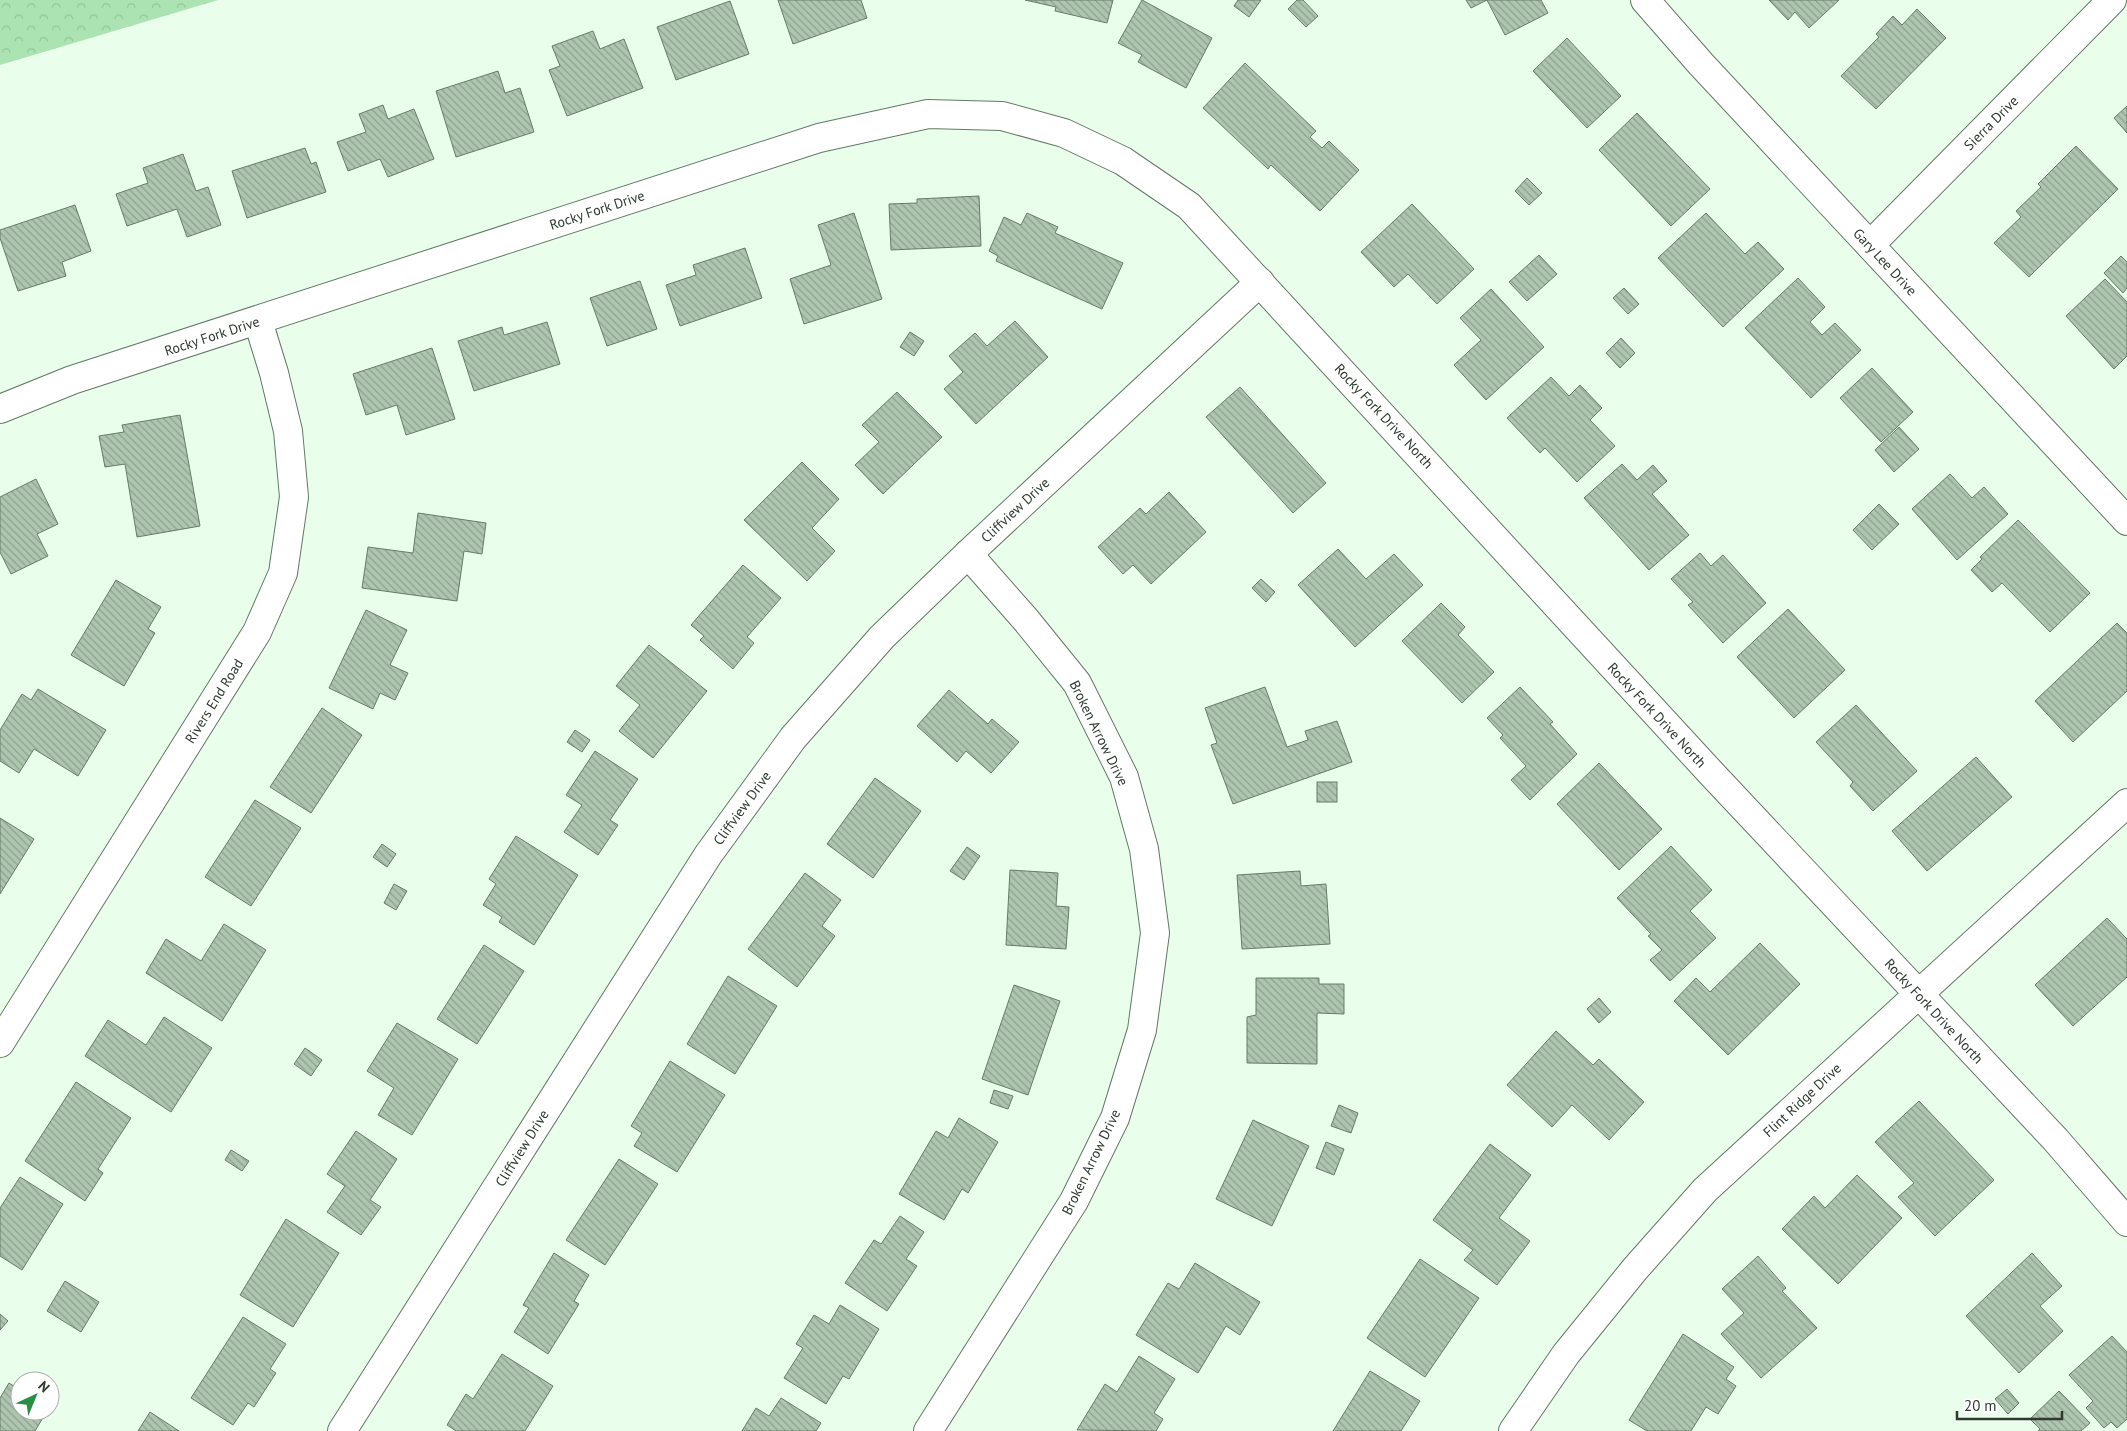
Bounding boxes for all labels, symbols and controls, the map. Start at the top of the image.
street label: Sierra Drive [1960,92,2022,154]
street label: Rocky Fork Drive [547,186,647,234]
street label: Gary Lee Drive [1849,225,1921,299]
street label: Rocky Fork Drive [162,312,262,360]
street label: Rocky Fork Drive North [1331,360,1437,472]
street label: Cliffview Drive [977,474,1053,546]
street label: Rivers End Road [181,655,247,747]
street label: Rocky Fork Drive North [1604,659,1710,771]
street label: Broken Arrow Drive [1066,677,1132,789]
street label: Cliffview Drive [709,767,775,849]
street label: Rocky Fork Drive North [1881,955,1987,1067]
street label: Flint Ridge Drive [1759,1059,1845,1141]
street label: Cliffview Drive [491,1106,553,1190]
street label: Broken Arrow Drive [1058,1106,1124,1218]
north arrow [10,1371,60,1421]
text: N [34,1377,54,1396]
scale bar [1957,1388,2062,1420]
text: 20 m [1964,1396,1997,1415]

